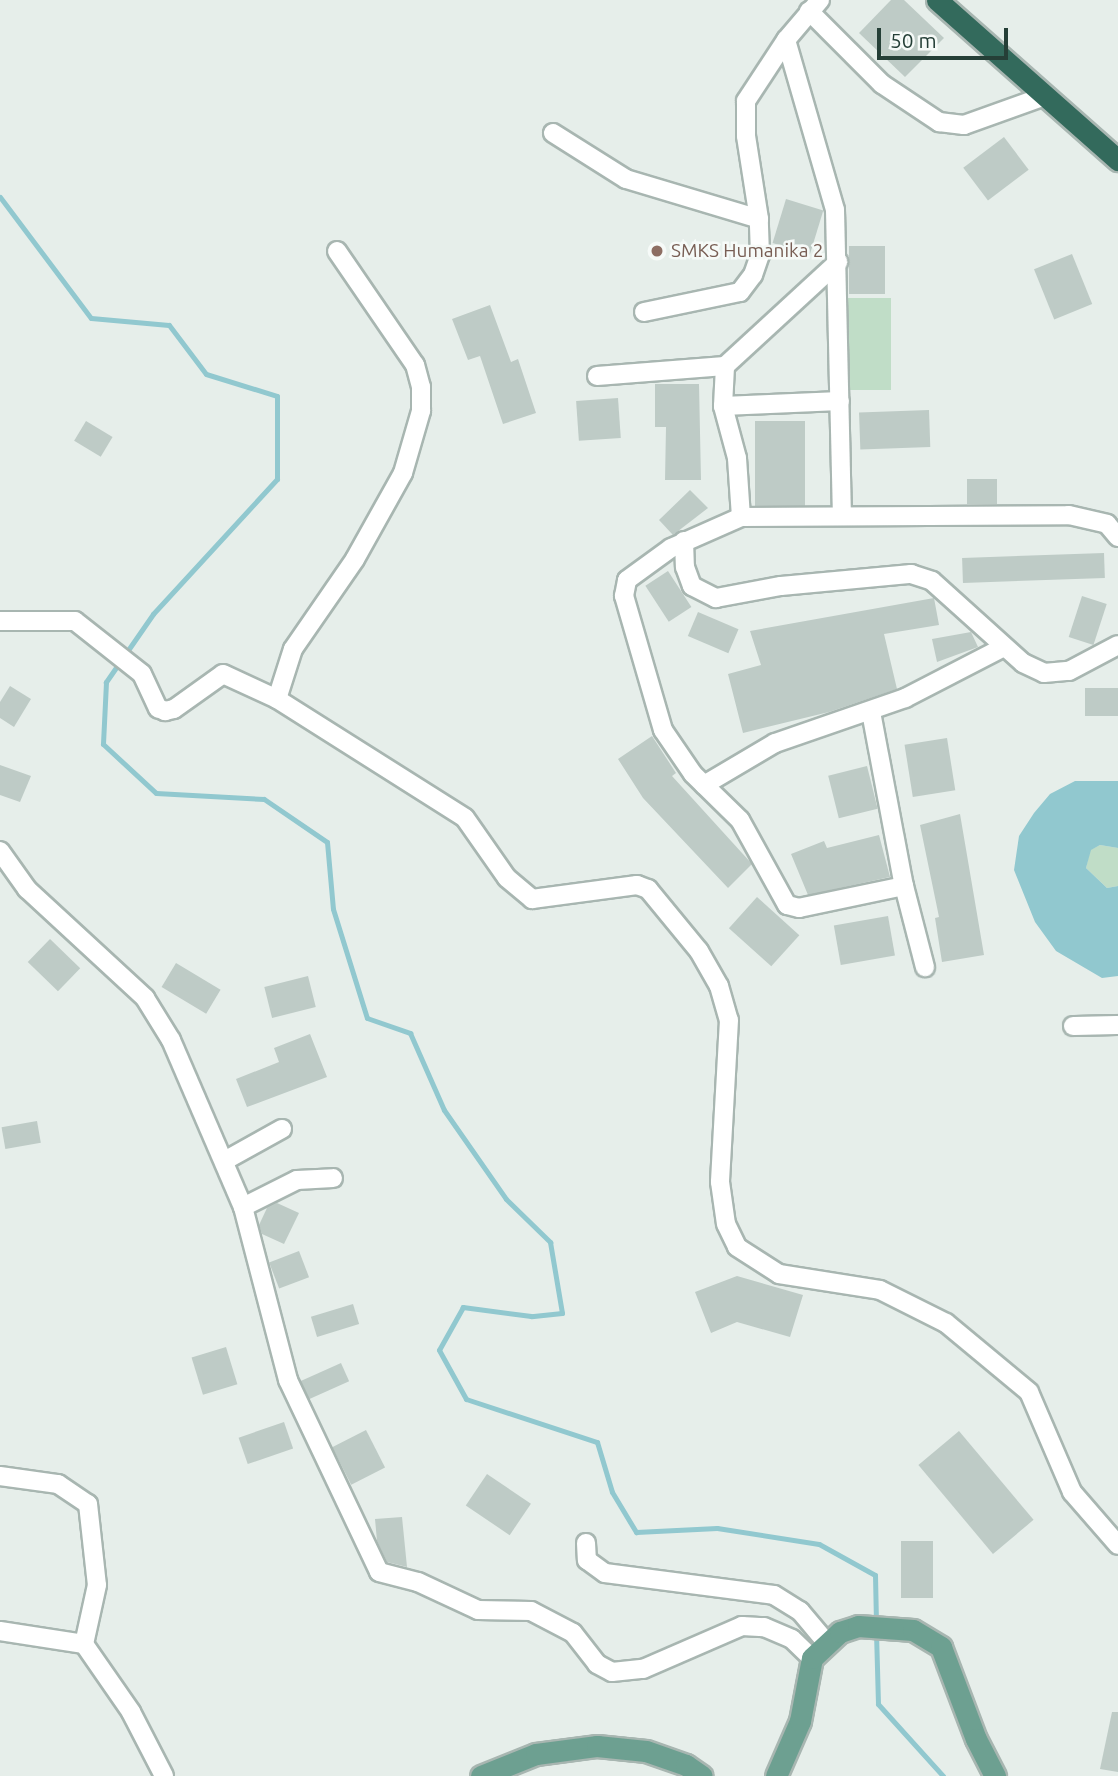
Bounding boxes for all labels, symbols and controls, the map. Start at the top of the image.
scale bar [880,14,1011,58]
text: 50 m [890,28,937,52]
place label: SMKS Humanika 2 [671,240,823,262]
marker: SMKS Humanika 2 [649,243,665,259]

